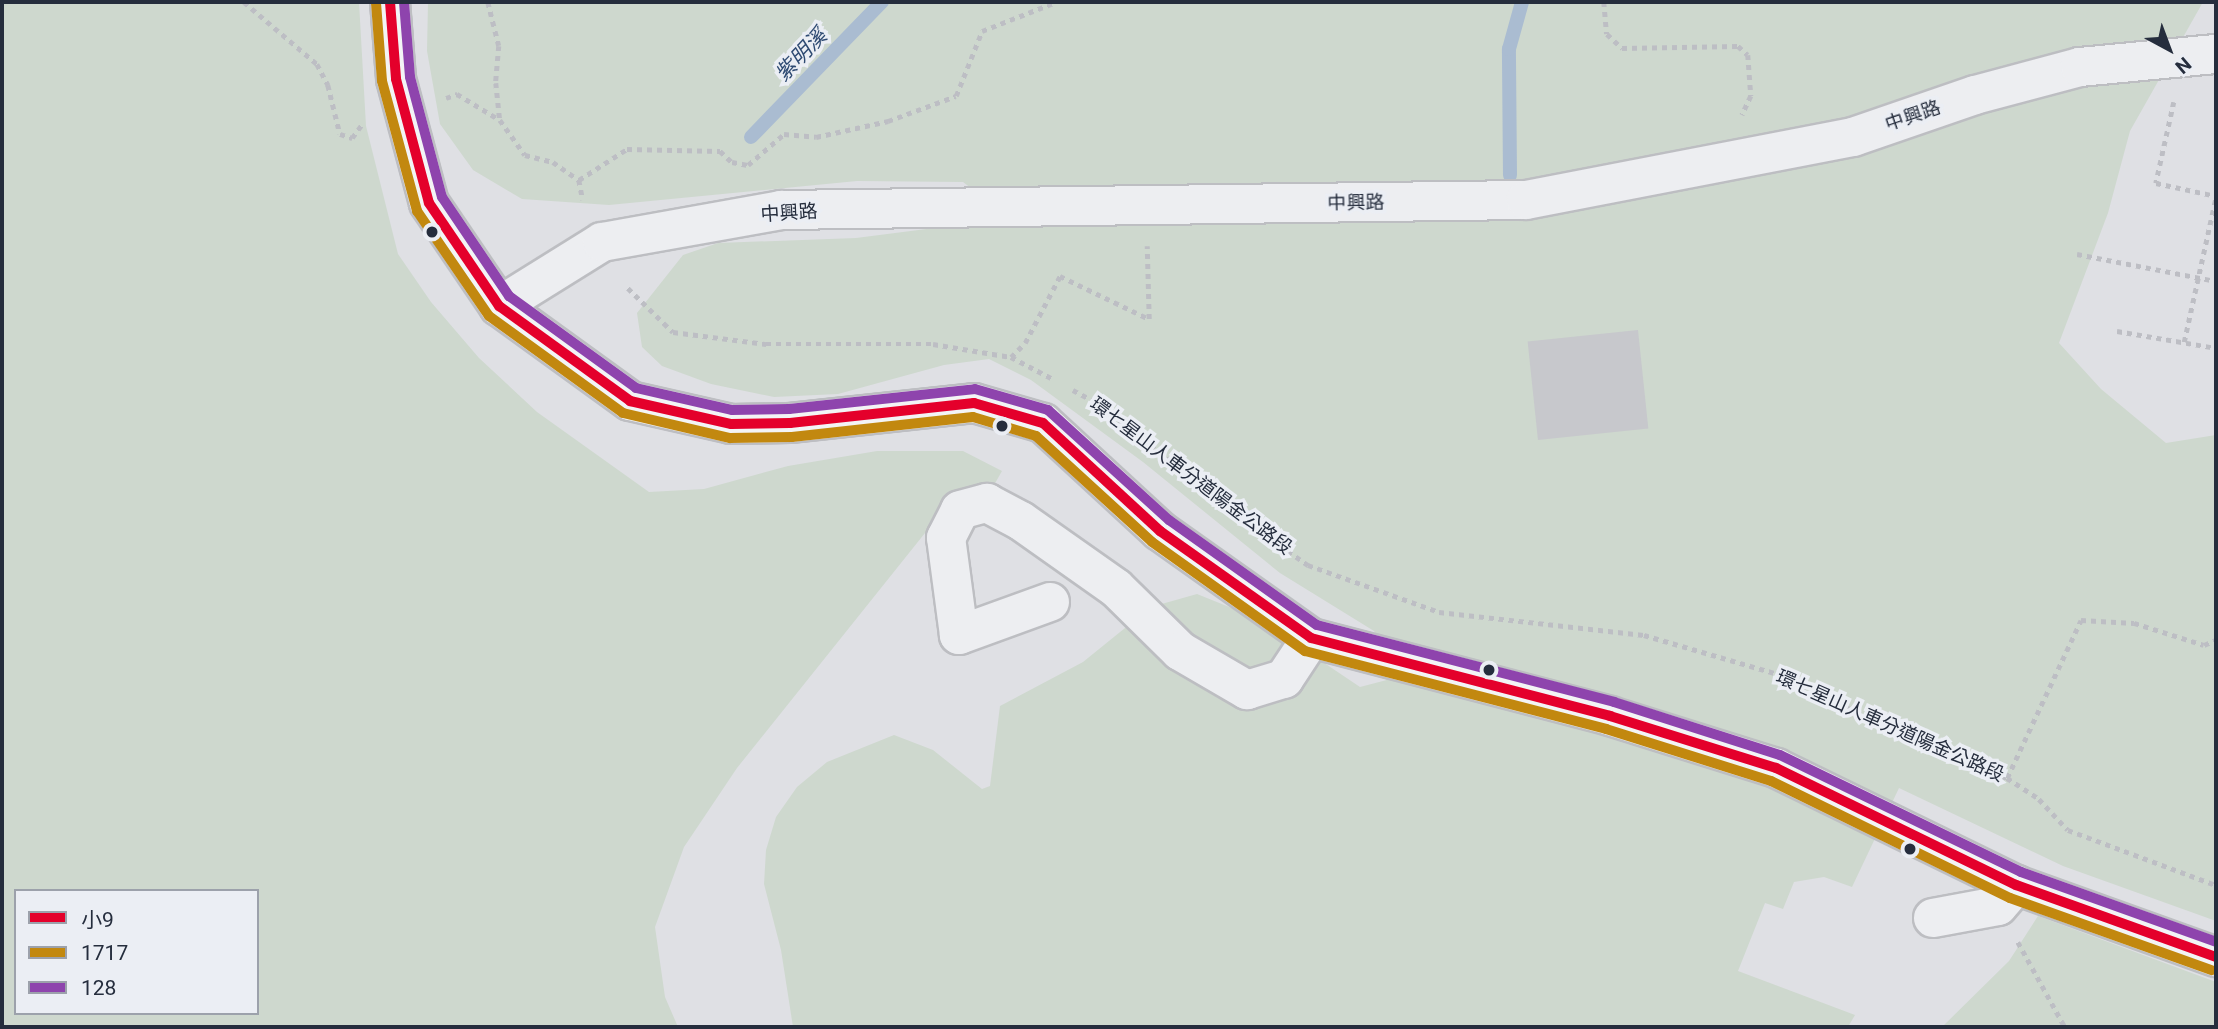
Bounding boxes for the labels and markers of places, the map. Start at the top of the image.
unlabelled marker [425,225,439,239]
unlabelled marker [995,419,1009,433]
unlabelled marker [1482,663,1496,677]
unlabelled marker [1903,842,1917,856]

